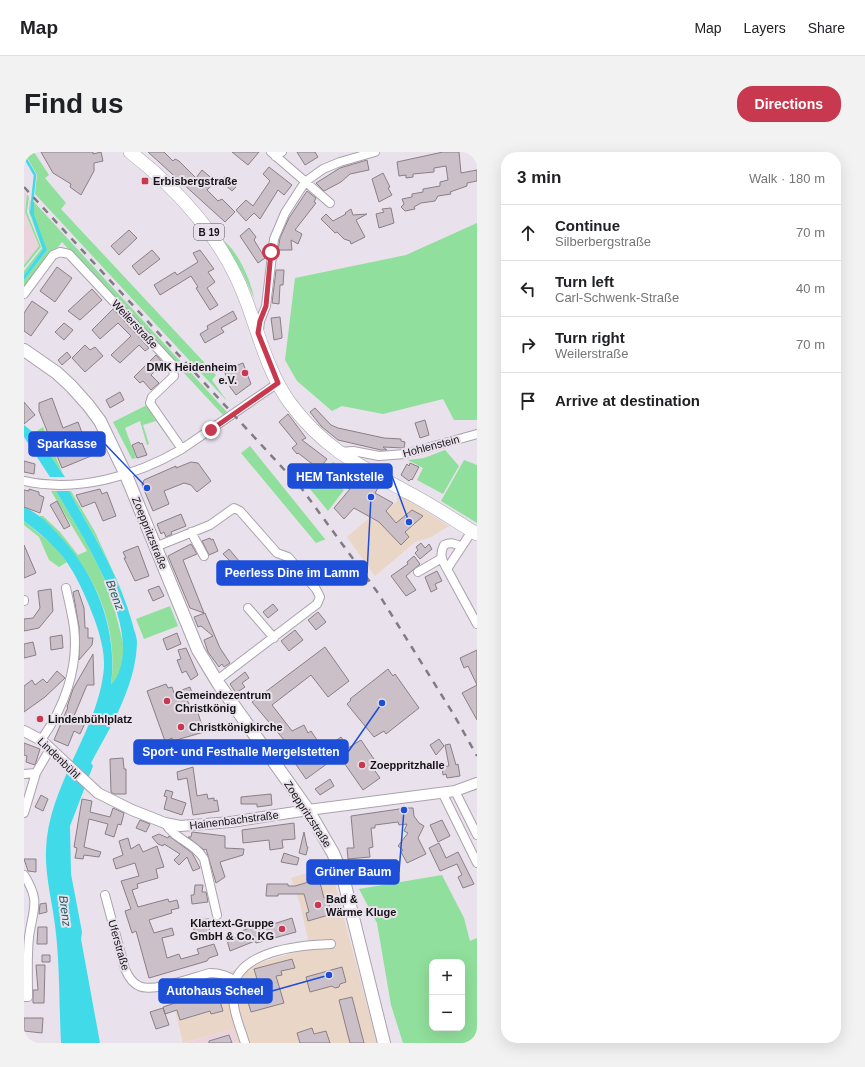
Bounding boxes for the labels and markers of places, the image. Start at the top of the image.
place label: Erbisbergstraße [153,175,237,187]
marker: Erbisbergstraße [140,176,150,186]
place label: DMK Heidenheim e.V. [147,361,237,386]
marker: DMK Heidenheim e.V. [240,368,250,378]
callout: Sparkasse [29,432,105,456]
callout: HEM Tankstelle [288,464,392,488]
callout: Peerless Dine im Lamm [217,561,367,585]
place label: Gemeindezentrum Christkönig [175,689,271,714]
marker: Gemeindezentrum Christkönig [162,696,172,706]
place label: Lindenbühlplatz [48,713,133,725]
marker: Lindenbühlplatz [35,714,45,724]
place label: Christkönigkirche [189,721,283,733]
marker: Christkönigkirche [176,722,186,732]
callout: Sport- und Festhalle Mergelstetten [134,740,348,764]
place label: Zoeppritzhalle [370,759,445,771]
marker: Zoeppritzhalle [357,760,367,770]
callout: Grüner Baum [307,860,399,884]
place label: Bad & Wärme Kluge [326,893,396,918]
marker: Bad & Wärme Kluge [313,900,323,910]
place label: Klartext-Gruppe GmbH & Co. KG [190,917,274,942]
marker: Klartext-Gruppe GmbH & Co. KG [277,924,287,934]
callout: Autohaus Scheel [159,979,272,1003]

